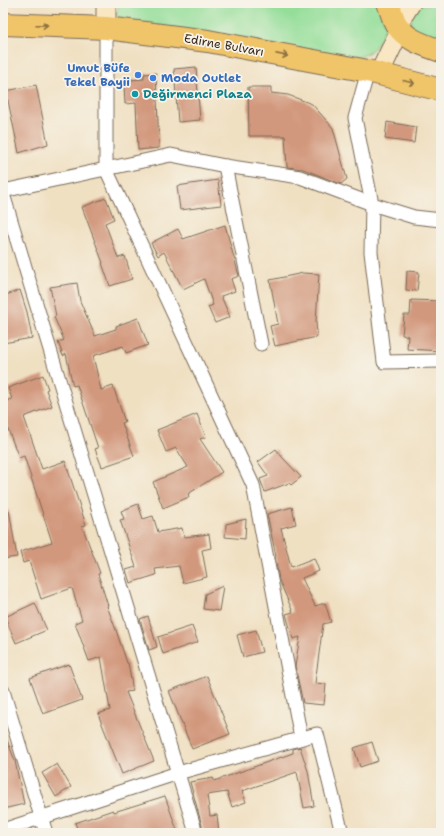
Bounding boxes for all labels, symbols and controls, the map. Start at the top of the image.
one-way arrow [35,22,48,29]
street label: Edirne Bulvarı [183,30,265,60]
one-way arrow [275,51,288,59]
place label: Umut Büfe Tekel Bayii [64,60,130,90]
marker: Umut Büfe Tekel Bayii [133,70,143,80]
place label: Moda Outlet [161,70,241,86]
marker: Moda Outlet [148,73,158,83]
one-way arrow [402,79,415,86]
place label: Değirmenci Plaza [143,86,253,102]
marker: Değirmenci Plaza [130,89,140,99]

